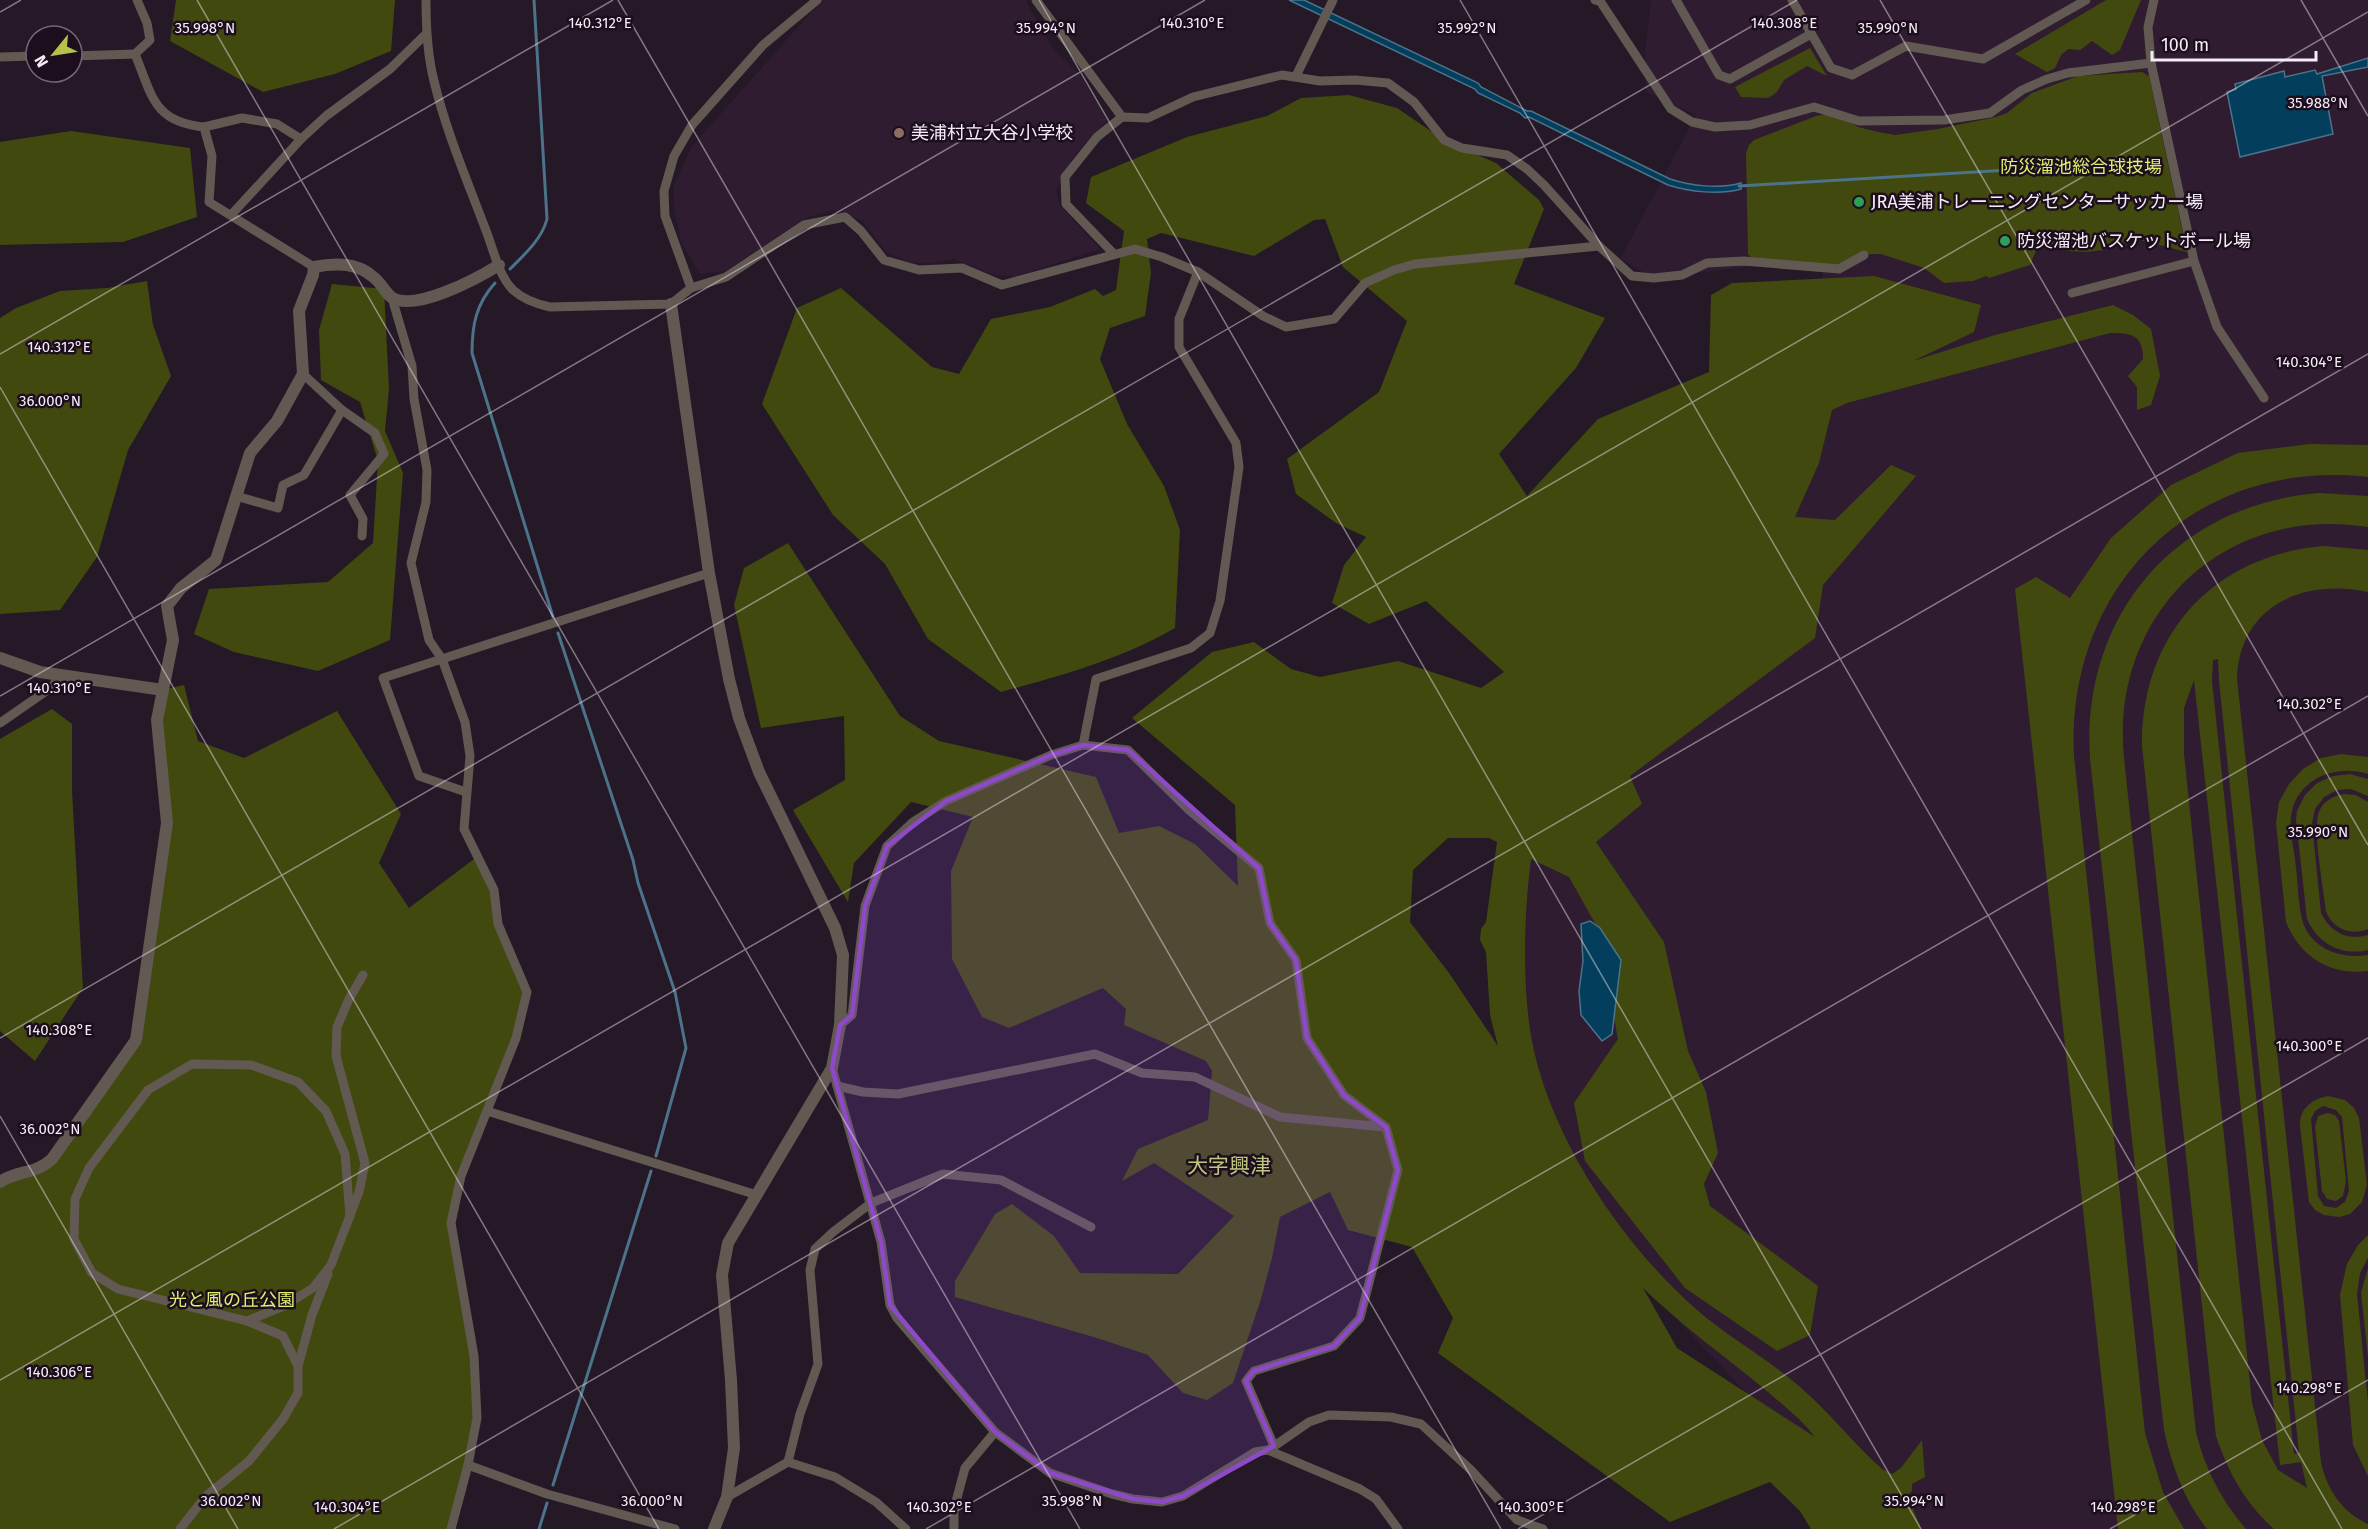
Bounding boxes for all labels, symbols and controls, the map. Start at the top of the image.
text: 140.312°E [568,14,632,32]
text: 140.310°E [1160,14,1224,32]
text: 140.308°E [1751,14,1817,32]
text: 35.998°N [175,19,235,37]
text: 35.994°N [1016,19,1076,37]
text: 35.992°N [1437,19,1497,37]
text: 35.990°N [1858,19,1918,37]
north arrow [24,24,84,84]
scale bar [2152,24,2316,62]
text: 100 m [2161,34,2209,56]
text: N [31,52,52,71]
text: 35.988°N [2288,94,2348,112]
place label: 美浦村立大谷小学校 [911,122,1073,144]
marker: 美浦村立大谷小学校 [892,126,906,140]
park label: 防災溜池総合球技場 [2000,156,2162,178]
place label: JRA美浦トレーニングセンターサッカー場 [1871,191,2203,213]
marker: JRA美浦トレーニングセンターサッカー場 [1852,195,1866,209]
place label: 防災溜池バスケットボール場 [2017,230,2251,252]
marker: 防災溜池バスケットボール場 [1998,234,2012,248]
text: 140.312°E [27,338,91,356]
text: 140.304°E [2276,353,2342,371]
text: 36.000°N [19,392,81,410]
text: 140.310°E [27,679,91,697]
text: 140.302°E [2276,695,2342,713]
text: 35.990°N [2288,823,2348,841]
text: 140.308°E [26,1021,92,1039]
text: 140.300°E [2276,1037,2342,1055]
text: 36.002°N [20,1120,80,1138]
district label: 大字興津 [1187,1153,1271,1179]
park label: 光と風の丘公園 [169,1289,295,1311]
text: 140.306°E [26,1363,92,1381]
text: 140.298°E [2276,1379,2342,1397]
text: 36.002°N [201,1492,261,1510]
text: 36.000°N [621,1492,683,1510]
text: 35.998°N [1042,1492,1102,1510]
text: 35.994°N [1884,1492,1944,1510]
text: 140.304°E [314,1498,380,1516]
text: 140.302°E [906,1498,972,1516]
text: 140.300°E [1498,1498,1564,1516]
text: 140.298°E [2090,1498,2156,1516]

